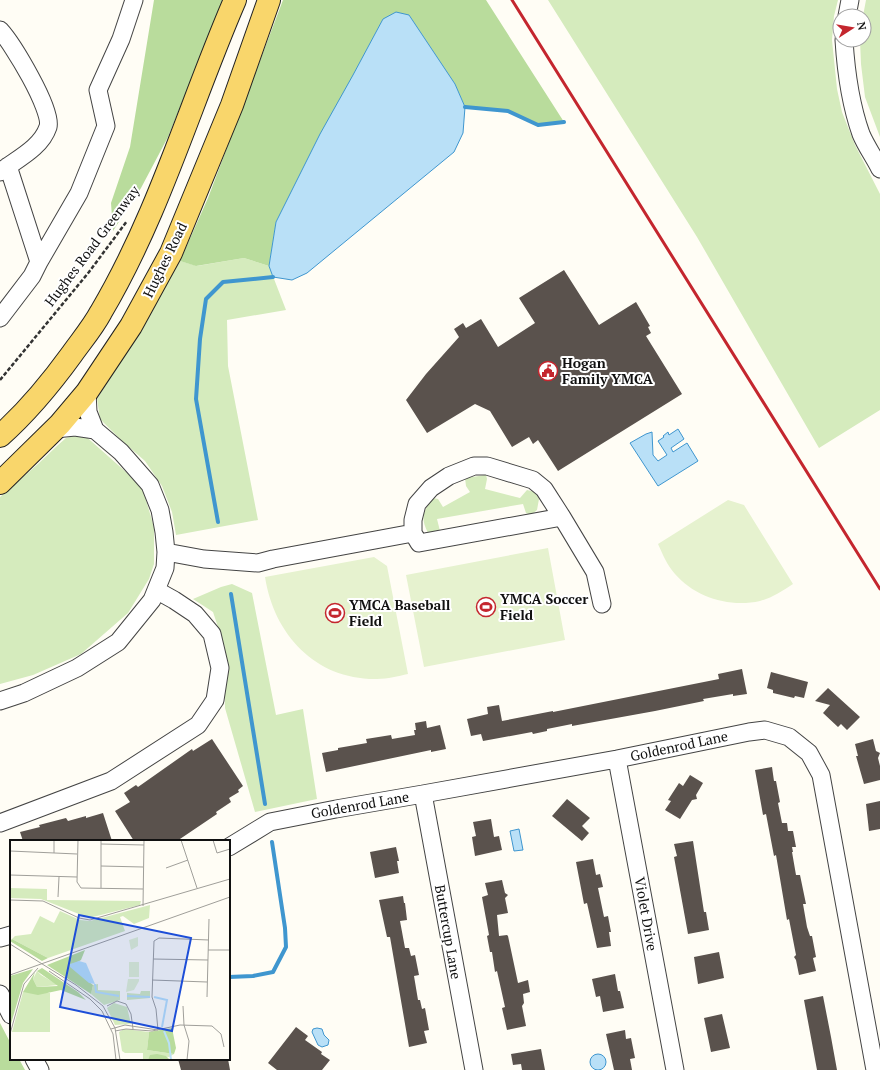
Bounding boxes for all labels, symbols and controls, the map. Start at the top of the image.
north arrow [832,8,872,48]
text: N [854,20,870,32]
street label: Hughes Road Greenway [40,181,144,310]
street label: Hughes Road [138,219,191,301]
place label: Hogan Family YMCA [562,353,654,388]
public building icon: Hogan Family YMCA [537,360,559,382]
place label: YMCA Soccer Field [500,589,588,624]
place label: YMCA Baseball Field [349,595,451,630]
sports icon: YMCA Soccer Field [475,596,497,618]
sports icon: YMCA Baseball Field [324,602,346,624]
street label: Goldenrod Lane [628,726,729,765]
street label: Goldenrod Lane [309,787,410,822]
inset map [10,840,230,1060]
street label: Violet Drive [631,875,662,952]
street label: Buttercup Lane [431,883,466,981]

